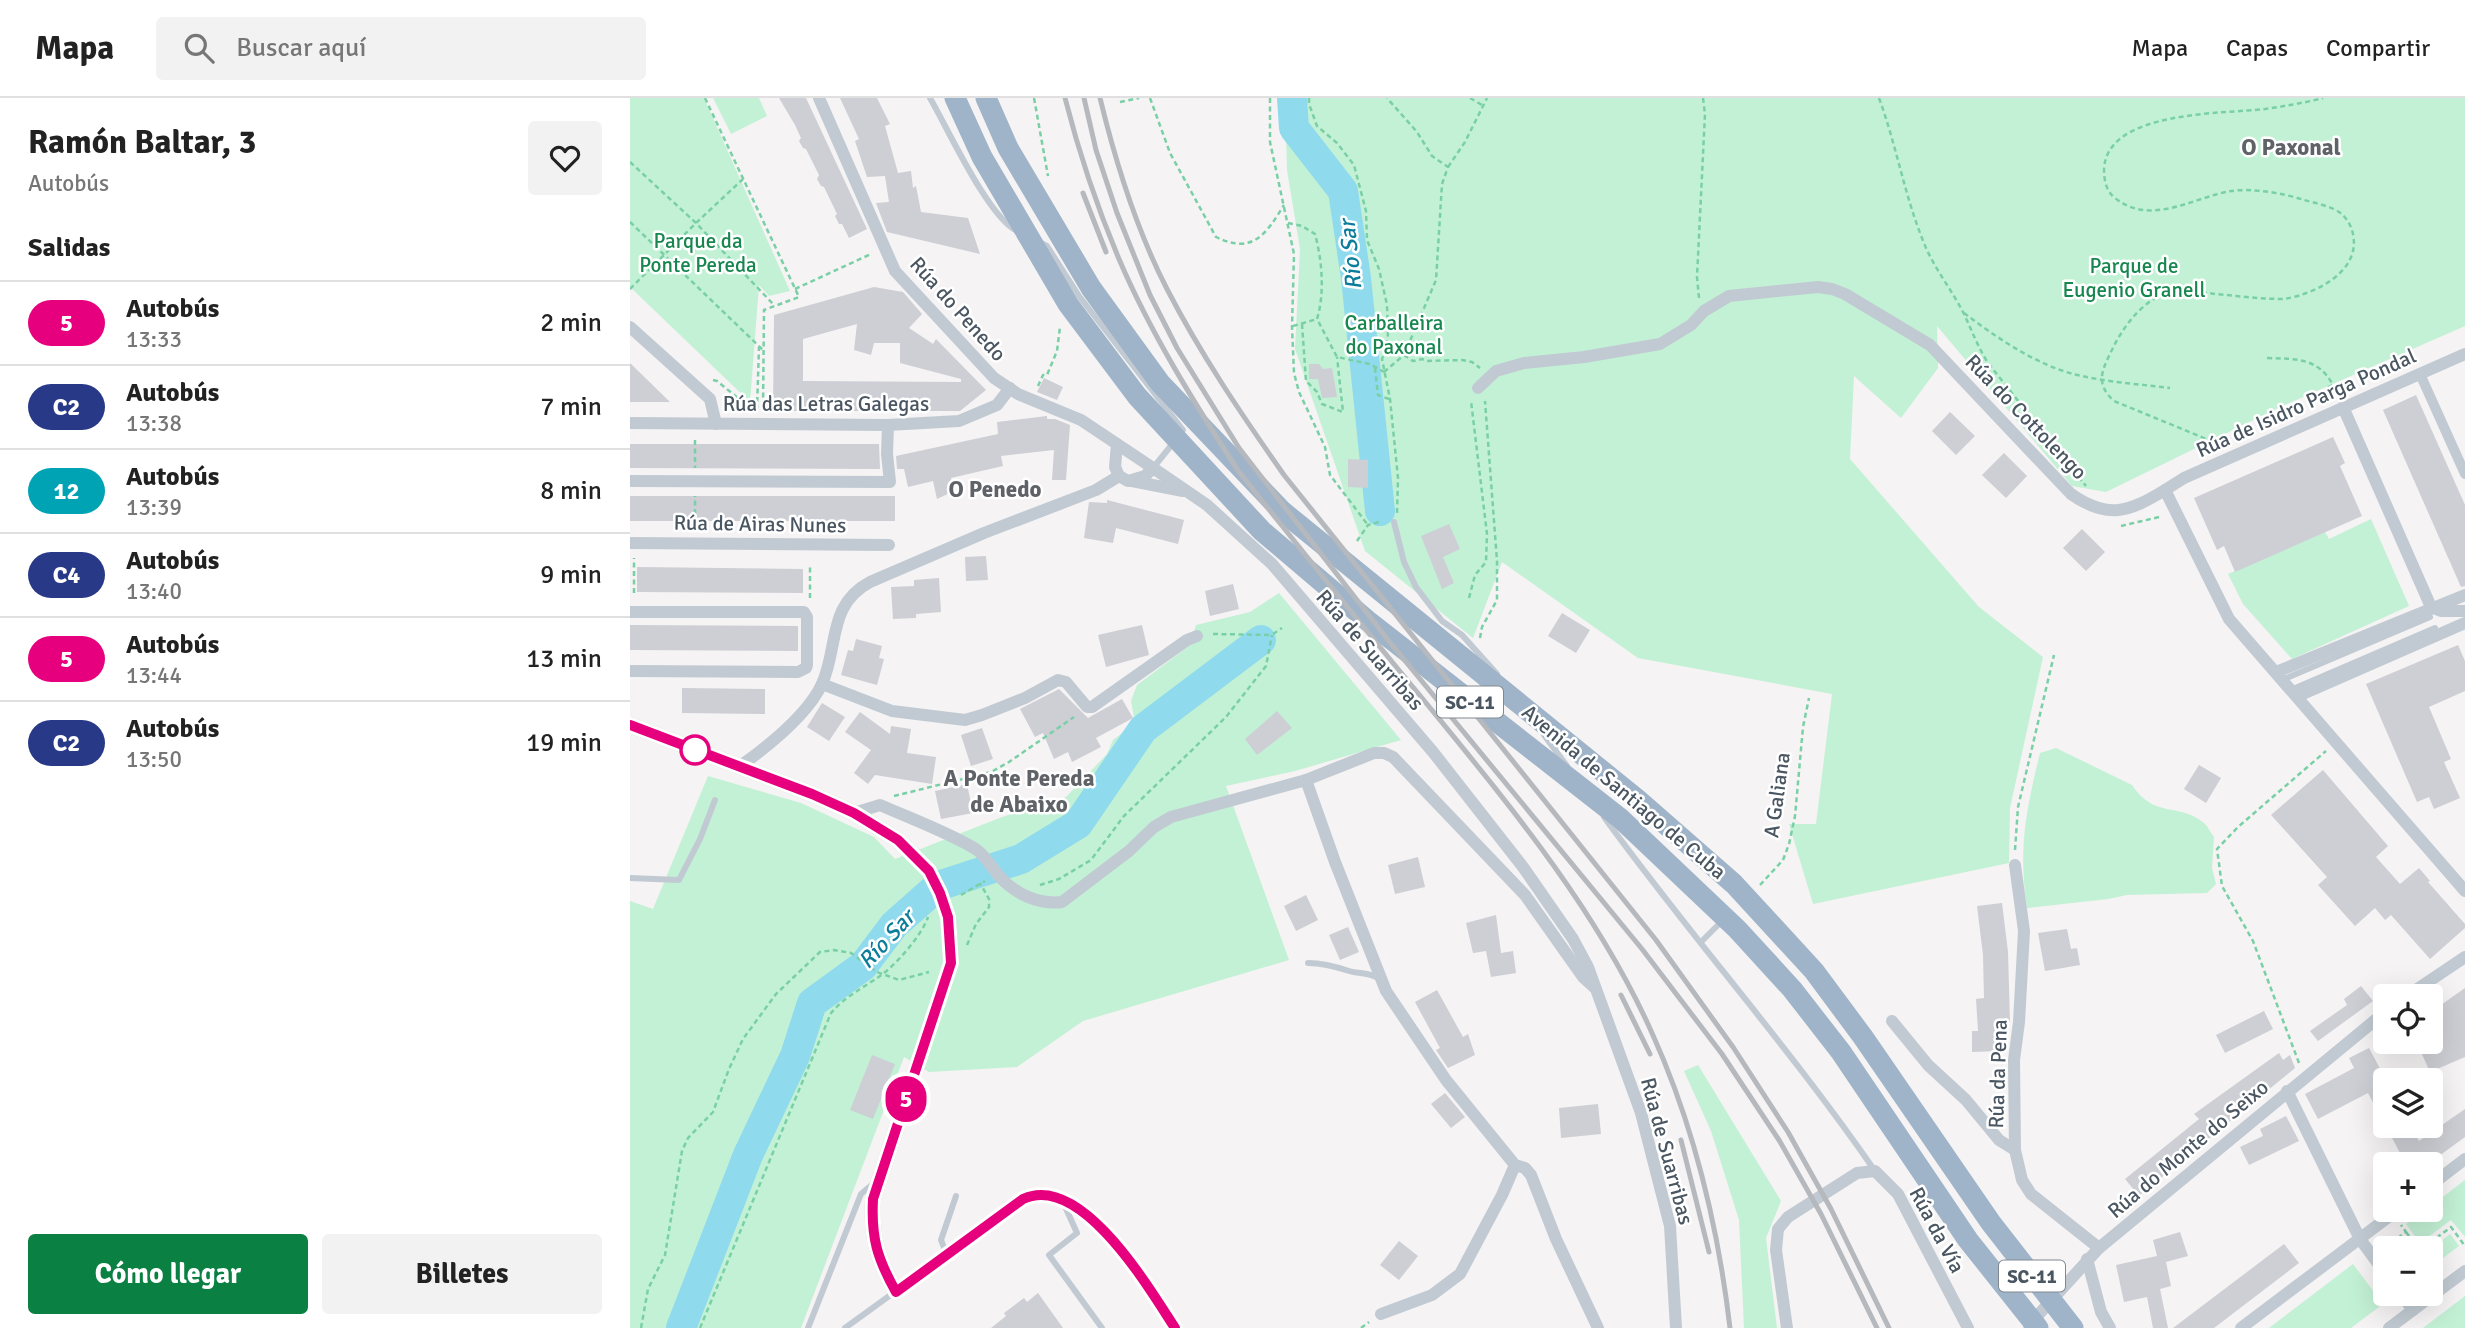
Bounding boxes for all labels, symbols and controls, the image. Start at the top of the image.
search box [156,17,646,80]
text: Mapa [35,28,114,69]
icon: search [180,29,218,67]
text: Buscar aquí [236,32,366,64]
text: Mapa [2132,33,2188,63]
text: Capas [2226,33,2288,63]
text: Compartir [2326,33,2430,63]
button: heart [528,121,602,195]
text: Ramón Baltar, 3 [28,122,256,163]
district label: O Paxonal [2241,133,2341,162]
text: Autobús [28,169,109,198]
water label: Río Sar [1332,215,1369,291]
park label: Parque da Ponte Pereda [639,228,757,278]
text: Salidas [28,232,110,264]
street label: Rúa do Penedo [904,251,1012,367]
park label: Parque de Eugenio Granell [2062,253,2206,303]
text: Autobús [126,293,219,325]
text: 2 min [540,307,602,339]
text: 5 [60,308,73,338]
park label: Carballeira do Paxonal [1345,310,1443,360]
text: 13:33 [126,325,182,354]
street label: Rúa de Isidro Parga Pondal [2192,343,2420,463]
street label: Rúa do Cottolengo [1960,349,2092,485]
text: Autobús [126,377,219,409]
text: 7 min [540,391,602,423]
street label: Rúa das Letras Galegas [723,391,929,417]
text: C2 [53,392,80,422]
text: 13:38 [126,409,182,438]
text: Autobús [126,461,219,493]
text: 8 min [540,475,602,507]
district label: O Penedo [948,475,1042,504]
text: 12 [54,476,79,506]
text: 13:39 [126,493,182,522]
street label: Rúa de Airas Nunes [673,509,847,539]
text: Autobús [126,545,219,577]
text: 9 min [540,559,602,591]
text: C4 [53,560,80,590]
text: 13:40 [126,577,182,606]
street label: Rúa de Suarribas [1311,584,1429,716]
text: Autobús [126,629,219,661]
text: 13 min [526,643,602,675]
text: 5 [60,644,73,674]
text: 13:44 [126,661,182,690]
road number: SC-11 [1437,687,1503,718]
street label: Avenida de Santiago de Cuba [1517,699,1731,885]
text: Autobús [126,713,219,745]
text: 19 min [526,727,602,759]
text: C2 [53,728,80,758]
unlabelled marker [680,735,710,765]
text: 13:50 [126,745,182,774]
street label: A Galiana [1758,751,1796,839]
district label: A Ponte Pereda de Abaixo [943,764,1095,819]
water label: Río Sar [852,901,923,975]
map controls [2373,984,2443,1306]
button: locate [2373,984,2443,1054]
street label: Rúa da Pena [1983,1019,2013,1129]
button: layers [2373,1068,2443,1138]
street label: Rúa do Monte do Seixo [2102,1074,2274,1224]
street label: Rúa de Suarribas [1635,1075,1699,1227]
line badge: 5 [883,1076,929,1122]
text: 5 [900,1084,912,1114]
button: + [2373,1152,2443,1222]
street label: Rúa da Vía [1904,1183,1970,1277]
button: Cómo llegar [28,1234,308,1314]
button: Billetes [322,1234,602,1314]
button: − [2373,1236,2443,1306]
road number: SC-11 [1999,1260,2065,1292]

